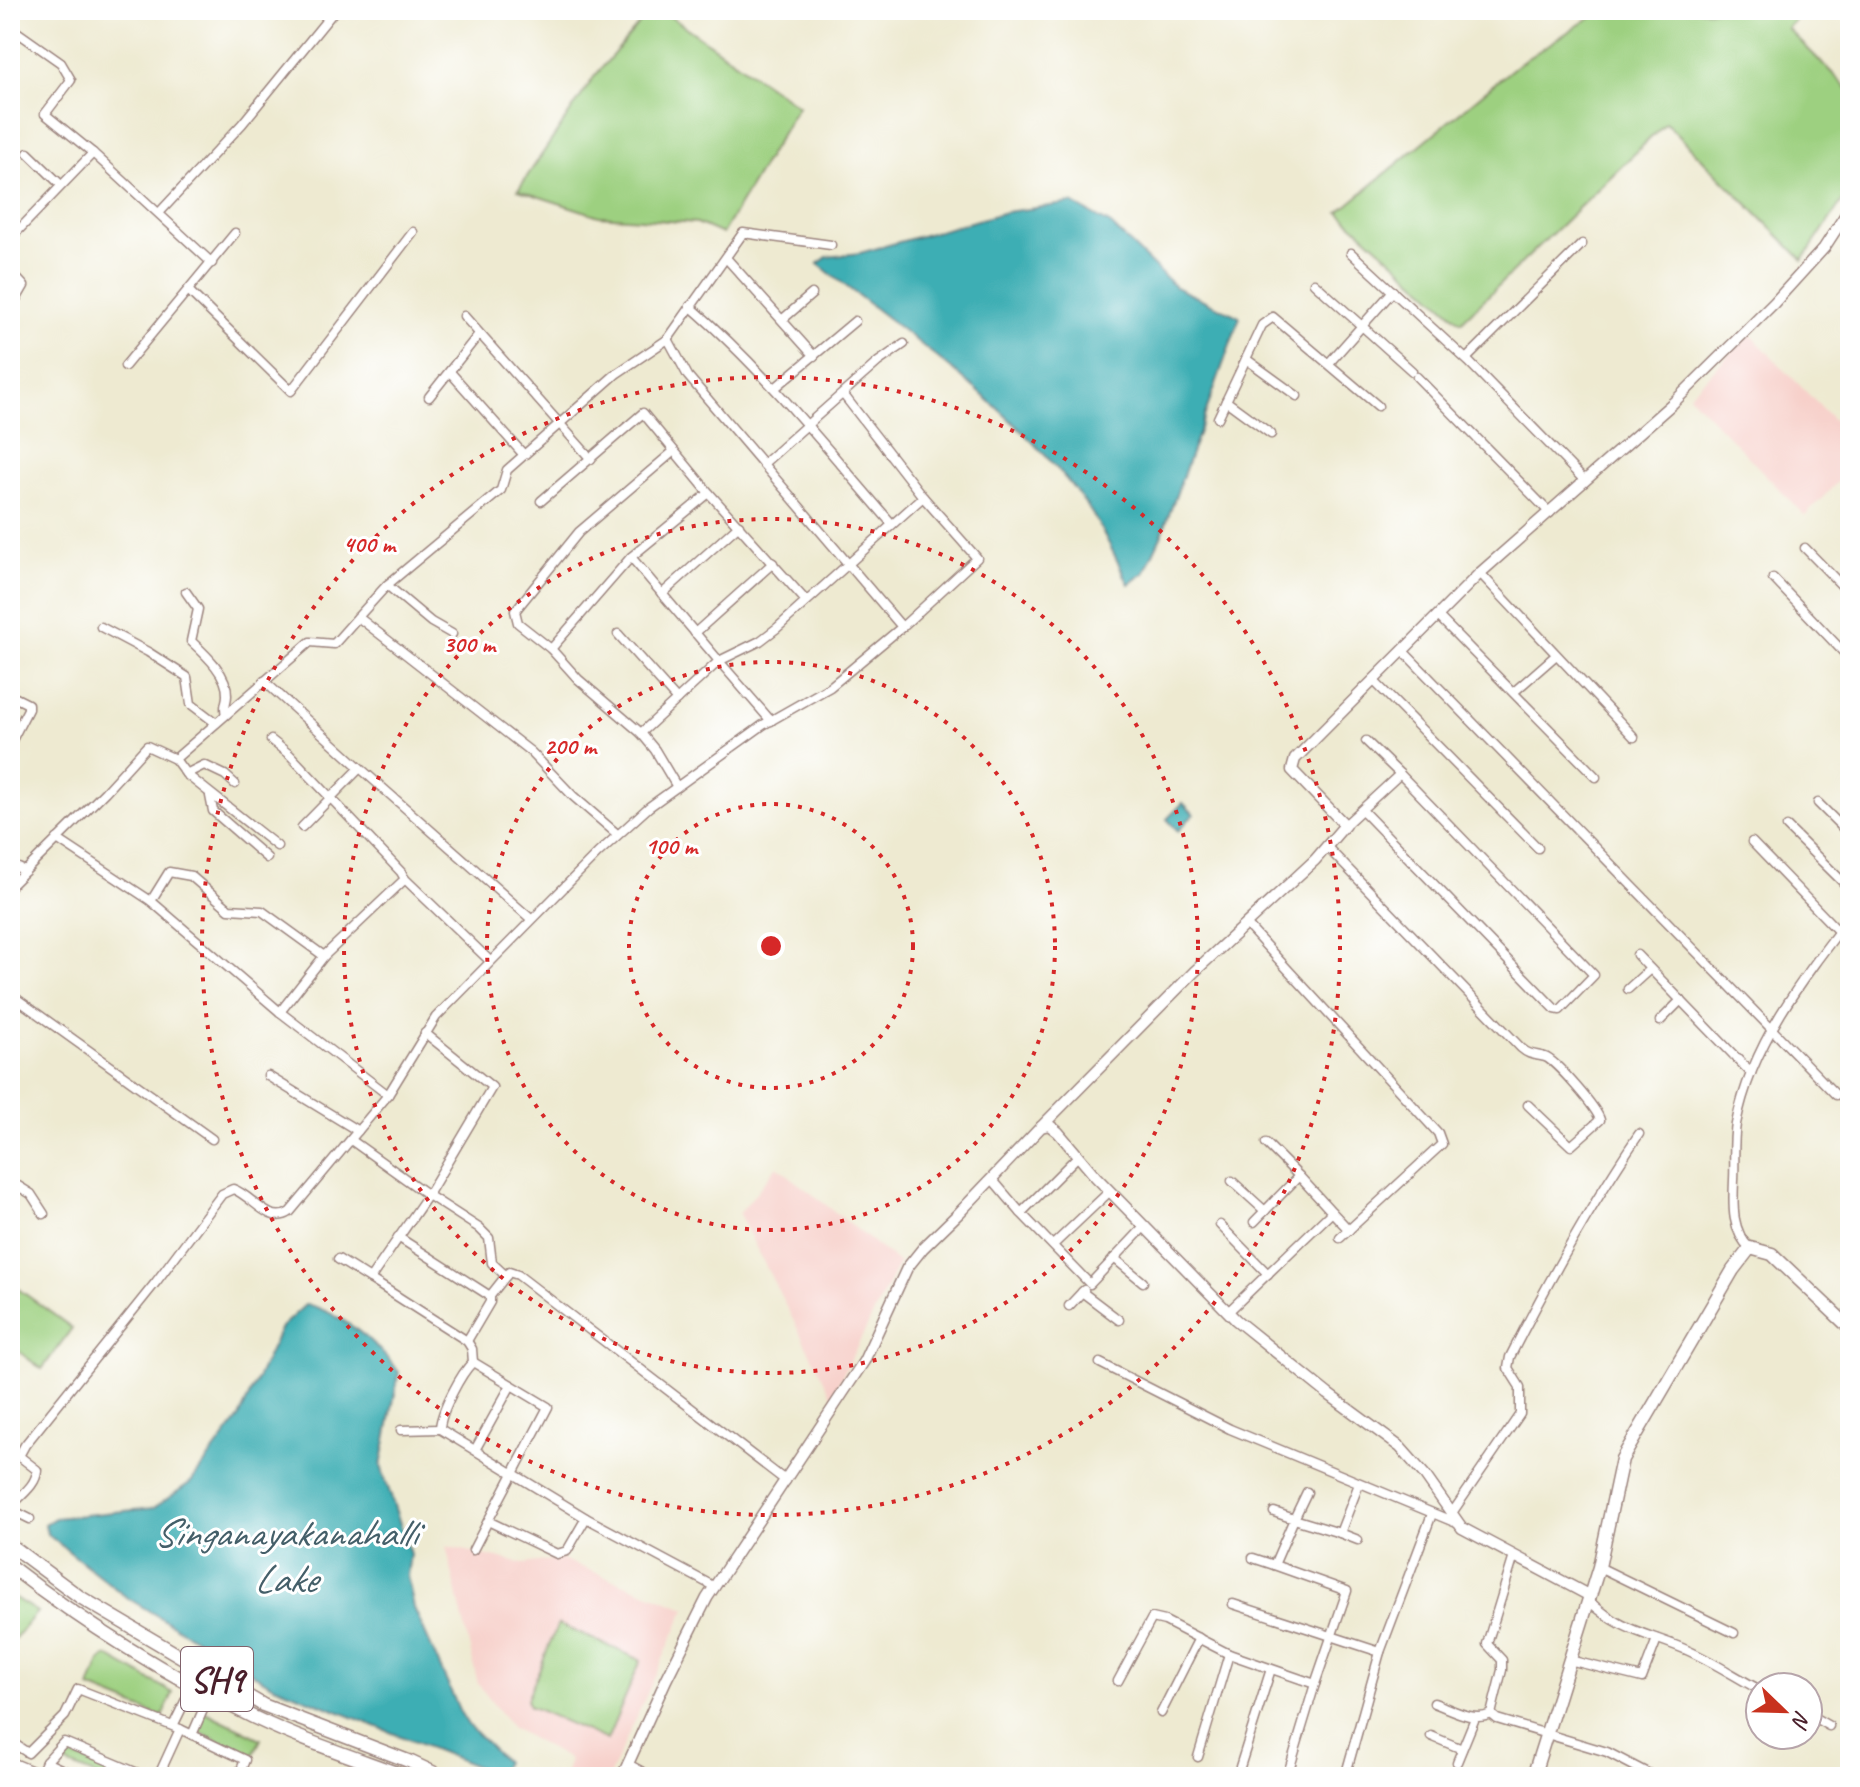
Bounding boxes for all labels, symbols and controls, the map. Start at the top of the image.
text: 400 m [343,529,397,559]
text: 300 m [443,629,497,659]
text: 200 m [544,731,598,761]
text: 100 m [645,831,699,861]
centre of rings [757,932,785,960]
water label: Singanayakanahalli Lake [153,1508,426,1604]
road number: SH9 [181,1647,253,1711]
north arrow [1744,1671,1824,1751]
text: N [1785,1707,1817,1733]

